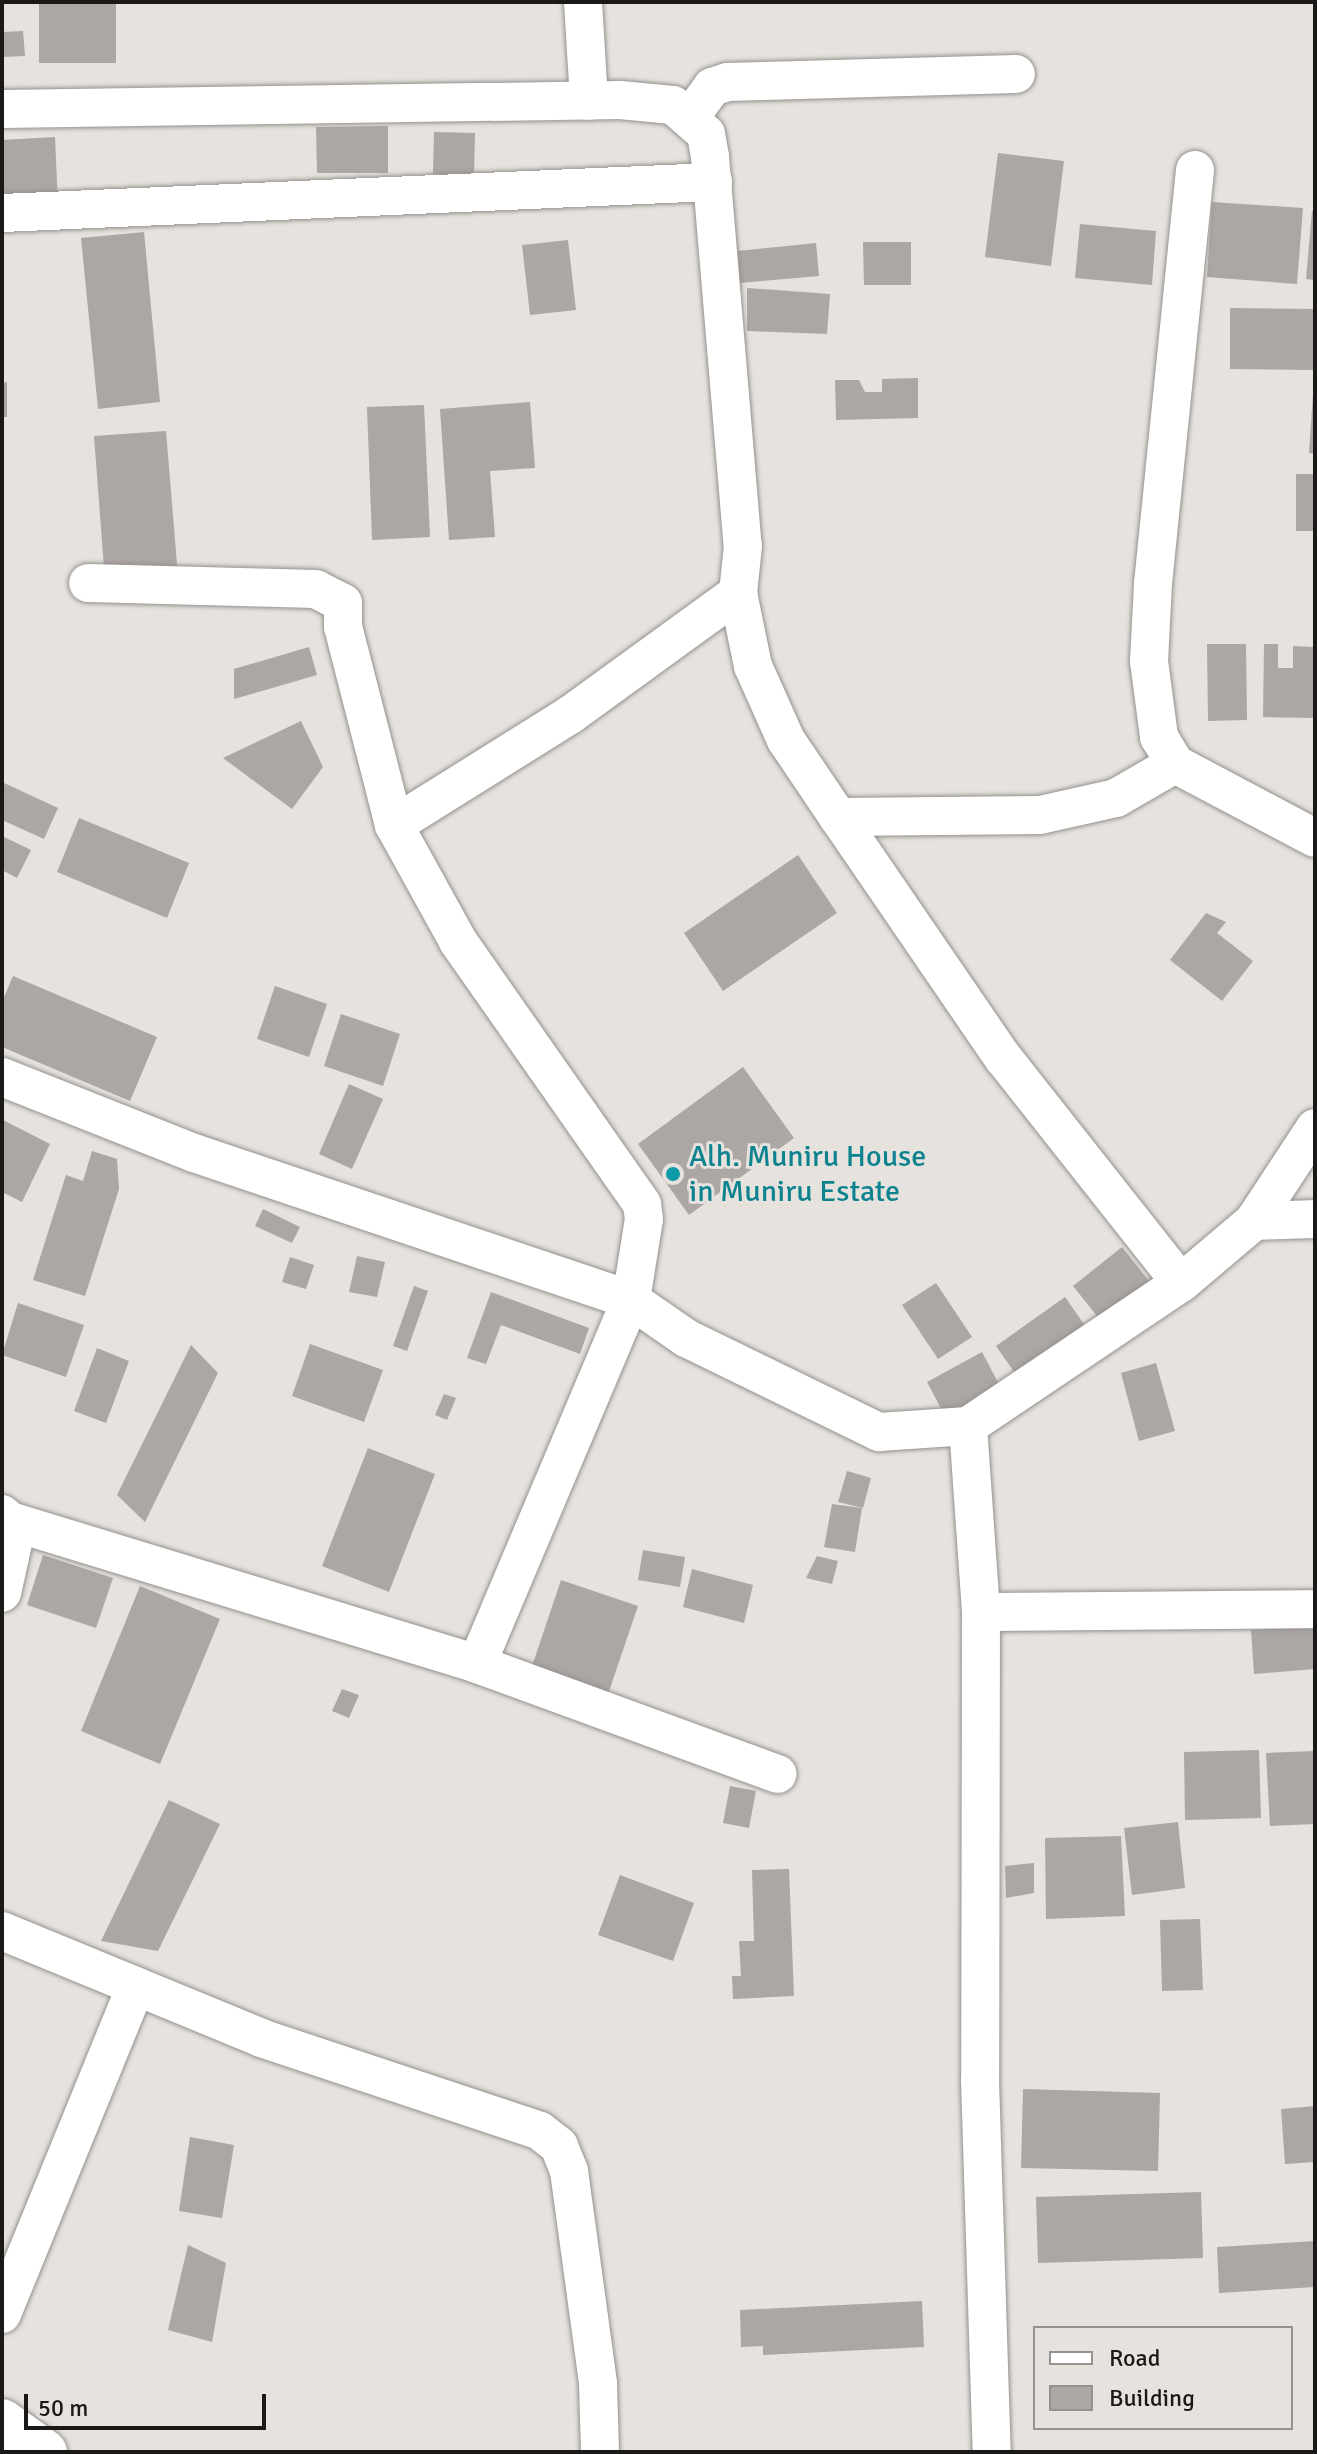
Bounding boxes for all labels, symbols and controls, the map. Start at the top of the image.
place label: Alh. Muniru House in Muniru Estate [689,1139,926,1210]
marker: Alh. Muniru House in Muniru Estate [664,1165,682,1183]
legend [1033,2326,1293,2430]
text: Road [1109,2343,1160,2373]
scale bar [28,2378,270,2428]
text: Building [1109,2383,1195,2413]
text: 50 m [38,2393,88,2423]

